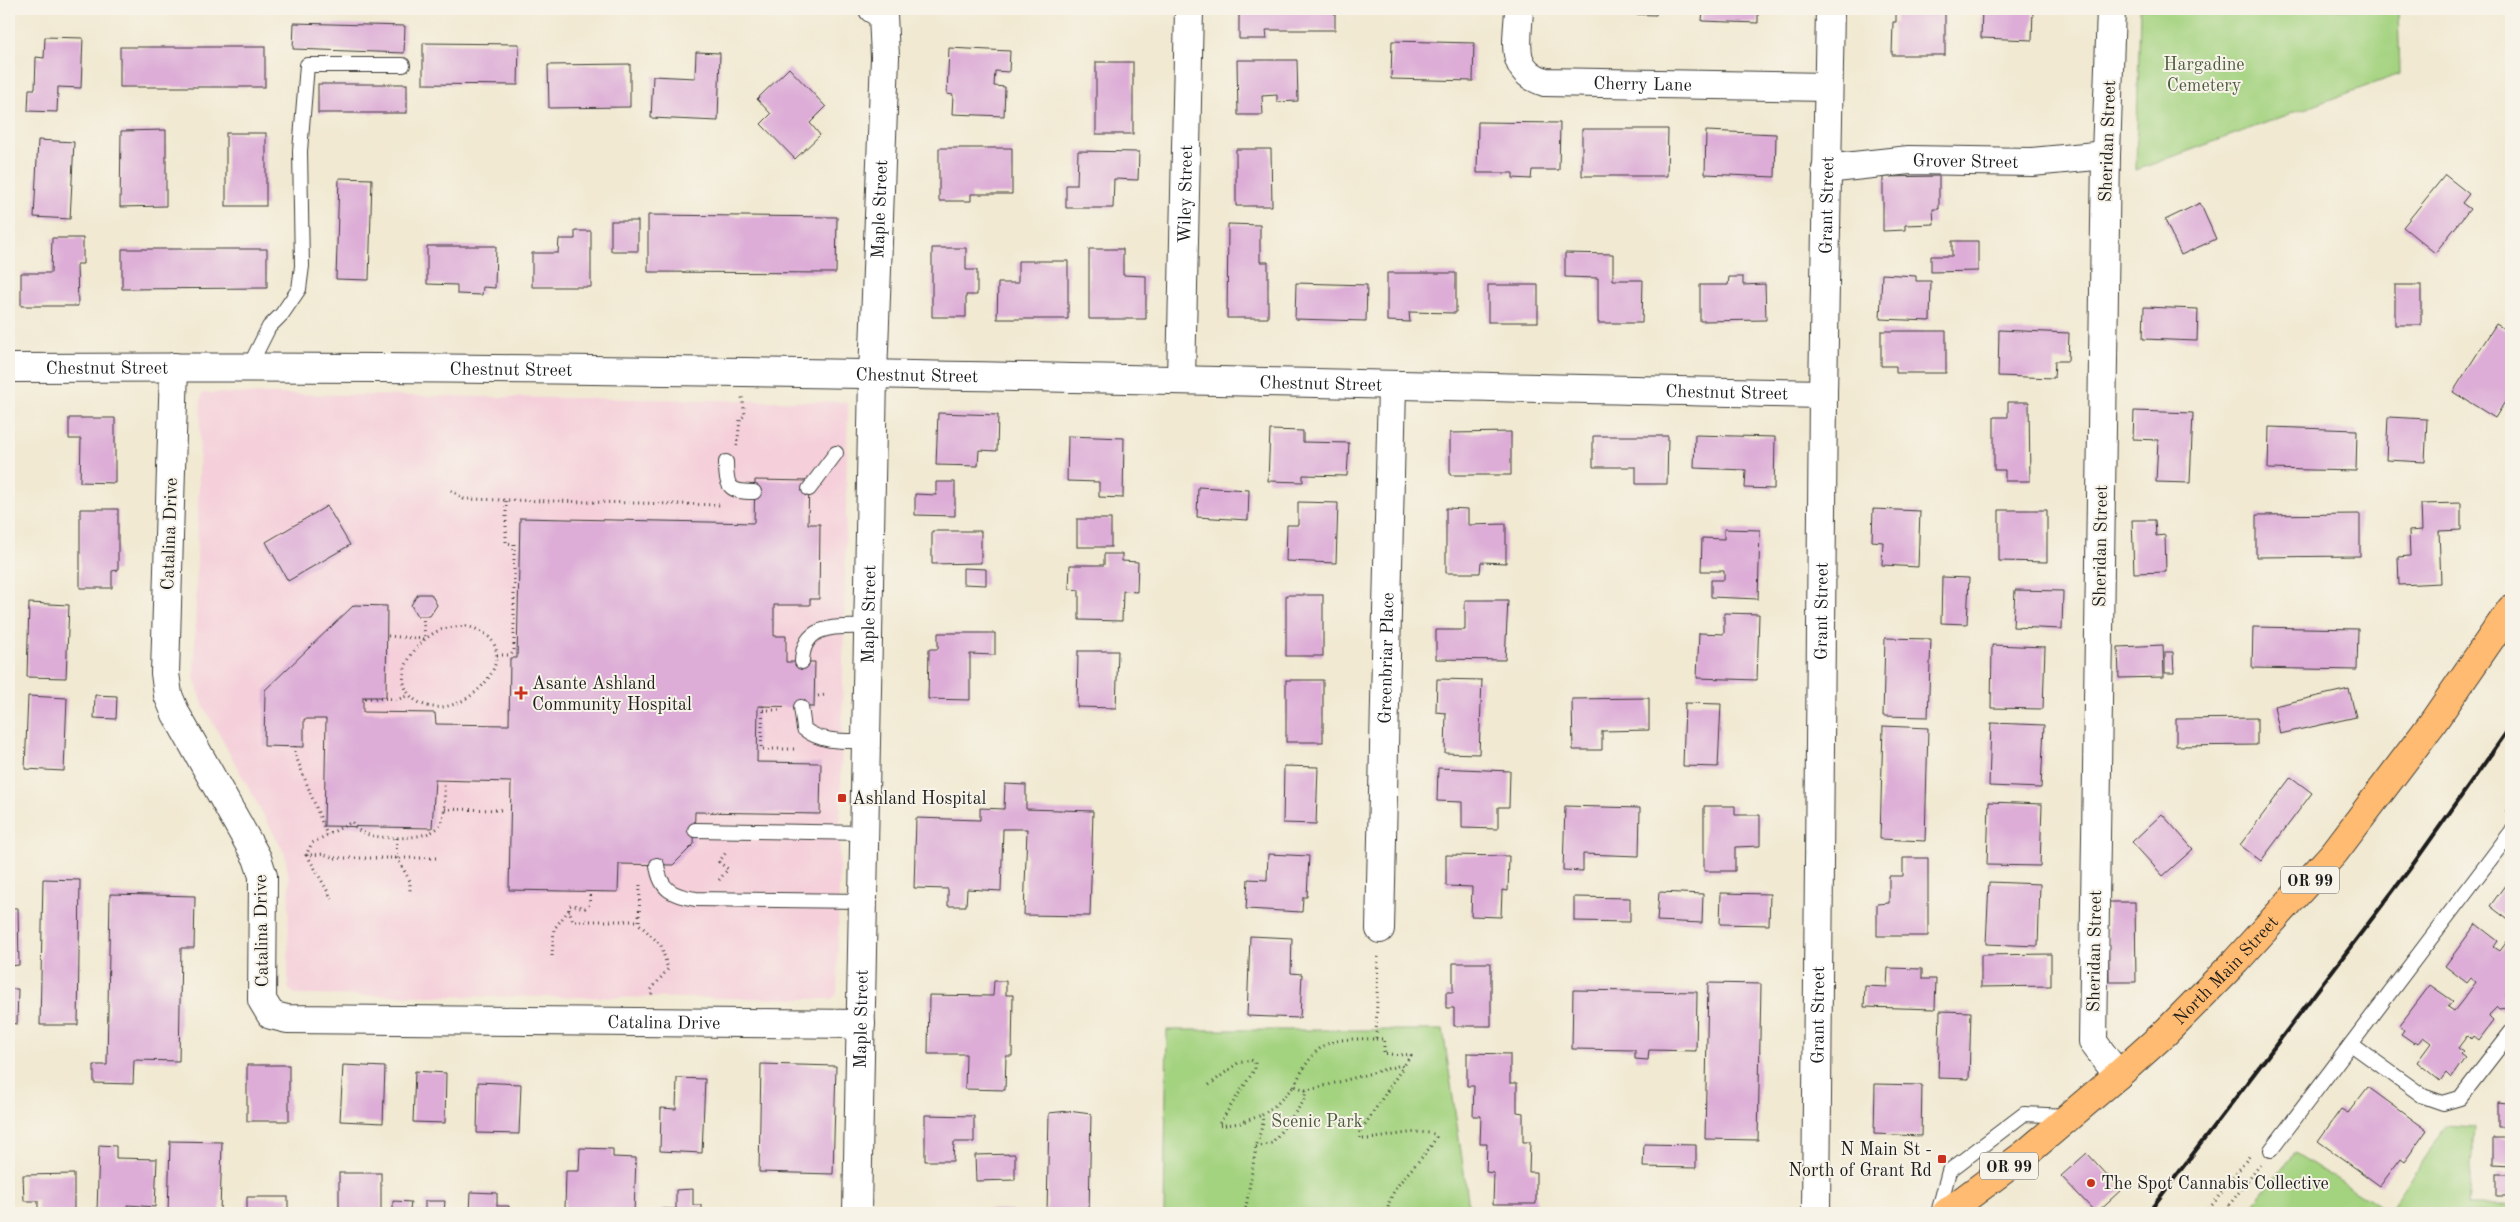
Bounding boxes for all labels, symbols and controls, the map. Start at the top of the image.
park label: Hargadine Cemetery [2163,56,2245,95]
street label: Cherry Lane [1593,75,1692,95]
street label: Sheridan Street [2097,80,2119,202]
street label: Wiley Street [1176,144,1196,244]
street label: Grover Street [1912,152,2018,172]
street label: Grant Street [1818,156,1837,254]
street label: Maple Street [869,159,891,259]
street label: Chestnut Street [46,359,168,378]
street label: Chestnut Street [450,361,572,380]
street label: Chestnut Street [855,366,978,386]
street label: Chestnut Street [1259,374,1382,395]
street label: Chestnut Street [1665,383,1788,403]
street label: Catalina Drive [159,477,181,591]
street label: Sheridan Street [2091,485,2111,607]
street label: Grant Street [1813,562,1832,660]
street label: Maple Street [859,564,879,664]
street label: Greenbriar Place [1377,592,1397,724]
place label: Asante Ashland Community Hospital [532,675,692,714]
marker: Asante Ashland Community Hospital [514,686,528,700]
place label: Ashland Hospital [852,790,987,808]
marker: Ashland Hospital [836,792,848,804]
road number: OR 99 [2281,866,2339,894]
street label: Catalina Drive [252,874,272,988]
street label: Sheridan Street [2085,890,2105,1012]
street label: North Main Street [2171,913,2282,1029]
street label: Grant Street [1809,966,1828,1064]
street label: Maple Street [852,969,872,1069]
street label: Catalina Drive [607,1014,720,1033]
park label: Scenic Park [1271,1113,1363,1131]
place label: N Main St - North of Grant Rd [1788,1141,1932,1180]
road number: OR 99 [1980,1152,2038,1180]
marker: N Main St - North of Grant Rd [1936,1153,1948,1165]
place label: The Spot Cannabis Collective [2101,1175,2329,1193]
marker: The Spot Cannabis Collective [2085,1177,2097,1189]

